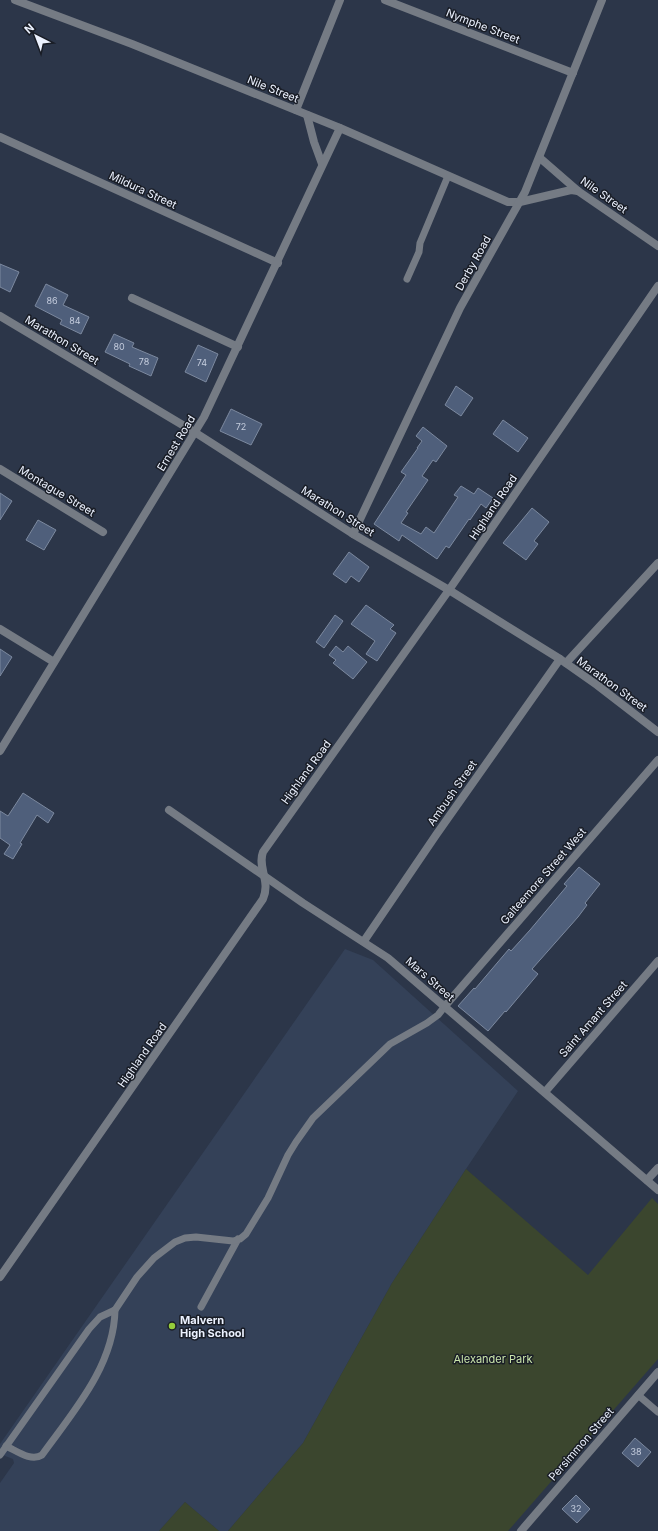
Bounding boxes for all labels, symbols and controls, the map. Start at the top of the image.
street label: Nymphe Street [444,5,522,47]
north arrow [16,16,56,56]
text: N [22,21,37,37]
street label: Nile Street [245,72,301,106]
street label: Mildura Street [107,168,179,212]
street label: Nile Street [578,174,631,216]
street label: Derby Road [452,233,494,293]
house number: 86 [46,295,58,306]
street label: Marathon Street [22,312,102,368]
house number: 84 [69,315,81,326]
house number: 80 [113,341,125,352]
house number: 78 [139,356,150,367]
house number: 74 [197,357,207,368]
street label: Ernest Road [154,412,198,474]
house number: 72 [236,421,246,432]
street label: Montague Street [16,463,98,520]
street label: Highland Road [466,472,520,542]
street label: Marathon Street [299,483,378,539]
street label: Marathon Street [574,654,650,715]
street label: Highland Road [278,737,334,807]
street label: Ambush Street [424,757,480,829]
street label: Galteemore Street West [497,825,589,927]
street label: Mars Street [403,954,458,1004]
street label: Saint Amant Street [556,978,630,1060]
street label: Highland Road [115,1020,169,1090]
place label: Malvern High School [180,1313,245,1340]
marker: Malvern High School [167,1321,177,1331]
park label: Alexander Park [453,1352,533,1366]
street label: Persimmon Street [545,1404,617,1483]
house number: 38 [630,1446,642,1457]
house number: 32 [570,1503,582,1514]

